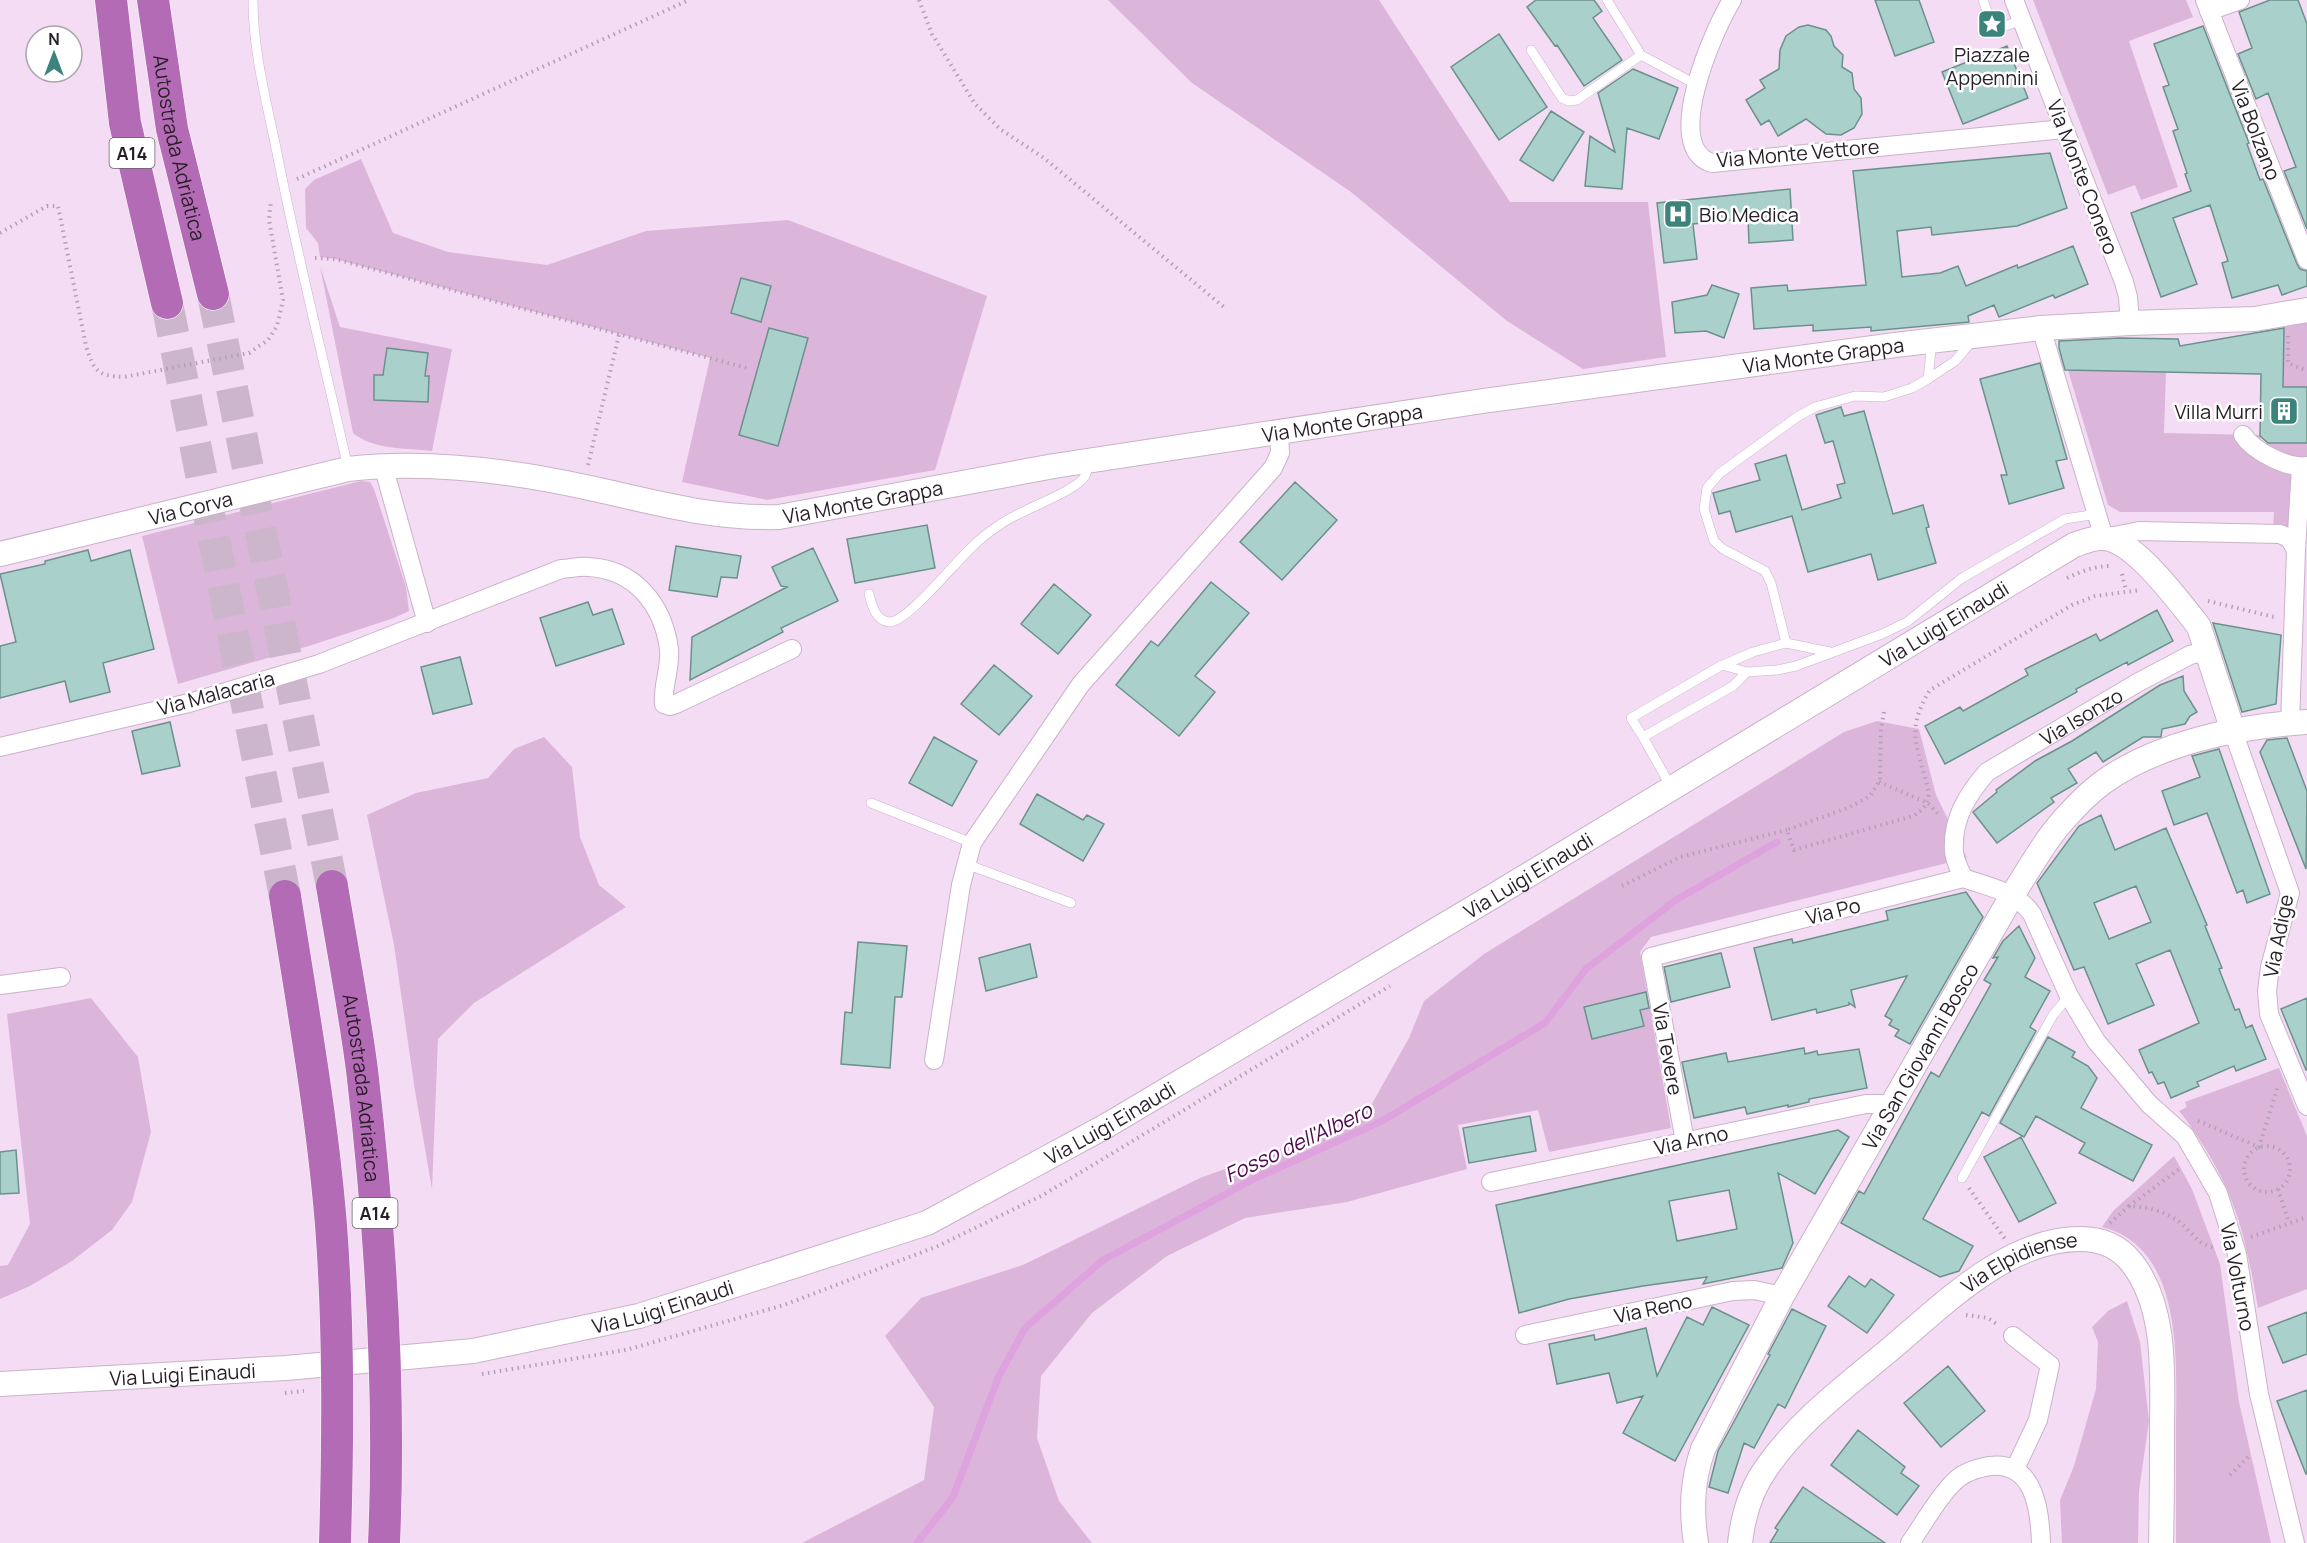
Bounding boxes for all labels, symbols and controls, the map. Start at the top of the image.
place icon: Piazzale Appennini [1976,8,2008,40]
north arrow [24,24,84,84]
text: N [48,28,60,50]
place label: Piazzale Appennini [1946,41,2038,91]
street label: Autostrada Adriatica [148,53,213,243]
street label: Via Bolzano [2225,76,2287,184]
street label: Via Monte Conero [2041,96,2125,258]
street label: Via Monte Vettore [1716,132,1880,174]
road number: A14 [110,138,154,168]
hospital icon: Bio Medica [1662,198,1694,230]
place label: Bio Medica [1699,201,1799,228]
street label: Via Monte Grappa [1741,331,1905,379]
building icon: Villa Murri [2268,395,2300,427]
street label: Via Monte Grappa [1260,397,1424,448]
place label: Villa Murri [2174,398,2263,425]
street label: Via Monte Grappa [781,473,945,530]
street label: Via Corva [146,484,235,531]
street label: Via Luigi Einaudi [1874,574,2013,673]
street label: Via Malacaria [154,664,278,722]
street label: Via Isonzo [2035,681,2128,751]
street label: Via Luigi Einaudi [1458,826,1598,924]
street label: Via Po [1803,891,1863,931]
street label: Via Adige [2257,892,2299,980]
street label: Via San Giovanni Bosco [1855,958,1984,1155]
street label: Autostrada Adriatica [337,991,387,1183]
street label: Via Tevere [1647,1001,1689,1097]
street label: Via Luigi Einaudi [1040,1075,1180,1170]
water label: Fosso dell'Albero [1220,1095,1378,1188]
street label: Via Arno [1652,1119,1731,1161]
road number: A14 [352,1198,398,1228]
street label: Via Volturno [2214,1221,2262,1334]
street label: Via Elpidiense [1955,1225,2078,1299]
street label: Via Luigi Einaudi [589,1273,737,1339]
street label: Via Reno [1612,1287,1695,1329]
street label: Via Luigi Einaudi [109,1356,256,1391]

